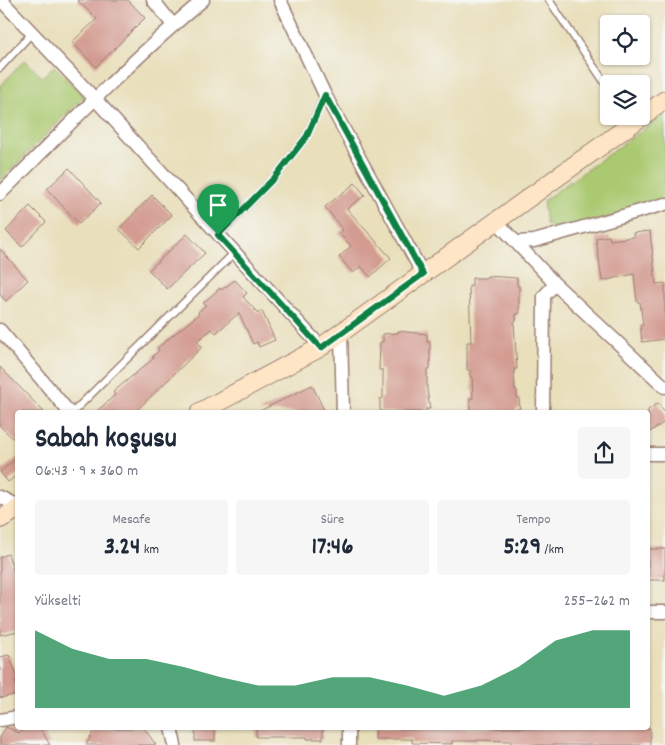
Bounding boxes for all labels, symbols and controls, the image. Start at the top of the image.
map controls [600,15,650,125]
button: locate [600,15,650,65]
button: layers [600,75,650,125]
pin [197,184,239,235]
icon: arrive [204,191,232,219]
text: Sabah koşusu [35,421,177,461]
button: share [578,427,630,479]
text: 06:43 · 9 × 360 m [35,460,138,483]
text: Mesafe [113,510,150,530]
text: Süre [321,510,344,530]
text: Tempo [516,510,551,530]
text: 3.24 [104,530,140,566]
text: 17:46 [312,530,353,566]
text: 5:29 [503,530,541,566]
text: km [140,540,159,560]
text: /km [541,540,564,560]
text: Yükselti [35,590,81,613]
text: 255–262 m [564,590,630,613]

